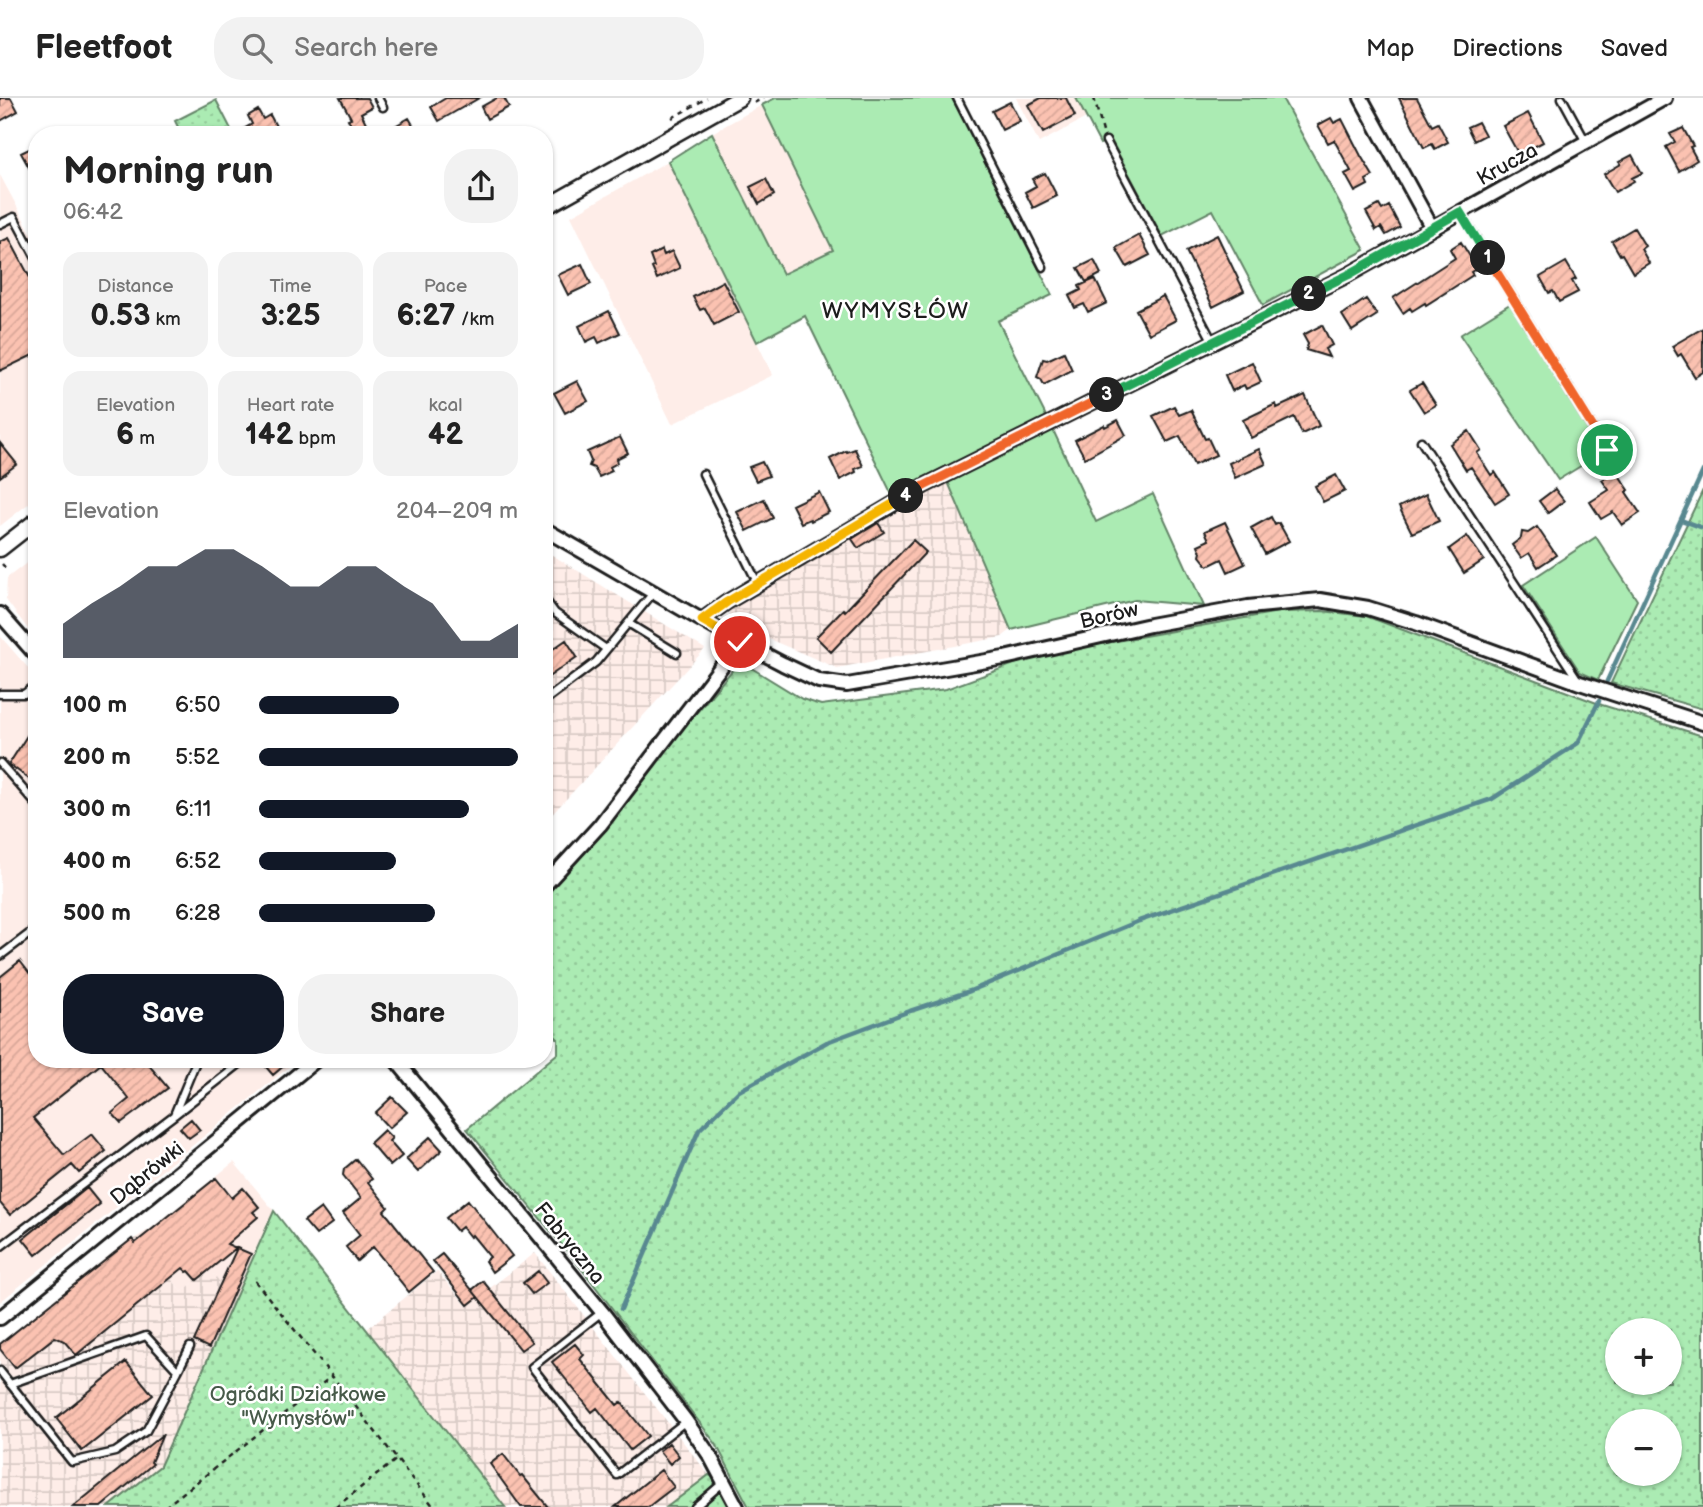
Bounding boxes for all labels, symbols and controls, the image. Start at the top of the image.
search box [214,17,704,80]
text: Fleetfoot [35,28,172,68]
icon: search [238,29,276,67]
text: Search here [294,33,438,64]
text: Map [1366,34,1414,63]
text: Directions [1452,34,1563,63]
text: Saved [1601,34,1668,63]
street label: Krucza [1472,138,1542,191]
text: Morning run [63,149,274,194]
button: share [444,149,518,223]
text: 06:42 [63,198,123,226]
pin: 1 [1470,240,1506,276]
text: 1 [1484,246,1492,269]
text: Distance [98,275,173,298]
text: Time [269,275,312,298]
text: Pace [424,275,467,298]
pin: 2 [1292,276,1326,312]
text: 2 [1303,282,1314,305]
district label: WYMYSŁÓW [822,297,970,325]
text: 0.53 [90,298,150,334]
text: 3:25 [261,298,321,334]
text: 6:27 [397,298,456,334]
text: km [150,308,181,331]
text: /km [456,308,494,331]
pin: 3 [1090,378,1124,412]
text: 3 [1101,383,1112,406]
text: Elevation [96,394,175,417]
text: Heart rate [247,394,334,417]
text: kcal [428,394,463,417]
text: 6 [116,417,134,453]
text: 142 [245,417,293,453]
text: 42 [428,417,463,453]
pin [1577,420,1637,480]
text: m [134,427,155,450]
text: bpm [293,427,336,450]
icon: arrive [1588,431,1626,469]
pin: 4 [888,478,923,514]
text: 4 [900,484,911,507]
text: Elevation [63,497,159,525]
text: 204–209 m [396,497,518,525]
street label: Borów [1077,597,1141,634]
pin [710,612,770,672]
icon: check [721,623,759,661]
text: 100 m [63,691,127,719]
text: 6:50 [175,691,220,719]
text: 200 m [63,743,131,771]
text: 5:52 [175,743,220,771]
text: 300 m [63,795,131,823]
text: 6:11 [175,795,212,823]
text: 400 m [63,847,131,875]
text: 6:52 [175,847,220,875]
text: 500 m [63,899,131,927]
text: 6:28 [175,899,221,927]
button: Save [63,974,284,1054]
button: Share [298,974,518,1054]
street label: Dąbrówki [106,1136,189,1211]
street label: Fabryczna [529,1197,610,1289]
map controls [1605,1318,1682,1486]
button: + [1605,1318,1682,1395]
park label: Ogródki Działkowe "Wymysłów" [210,1382,386,1431]
button: − [1605,1409,1682,1486]

